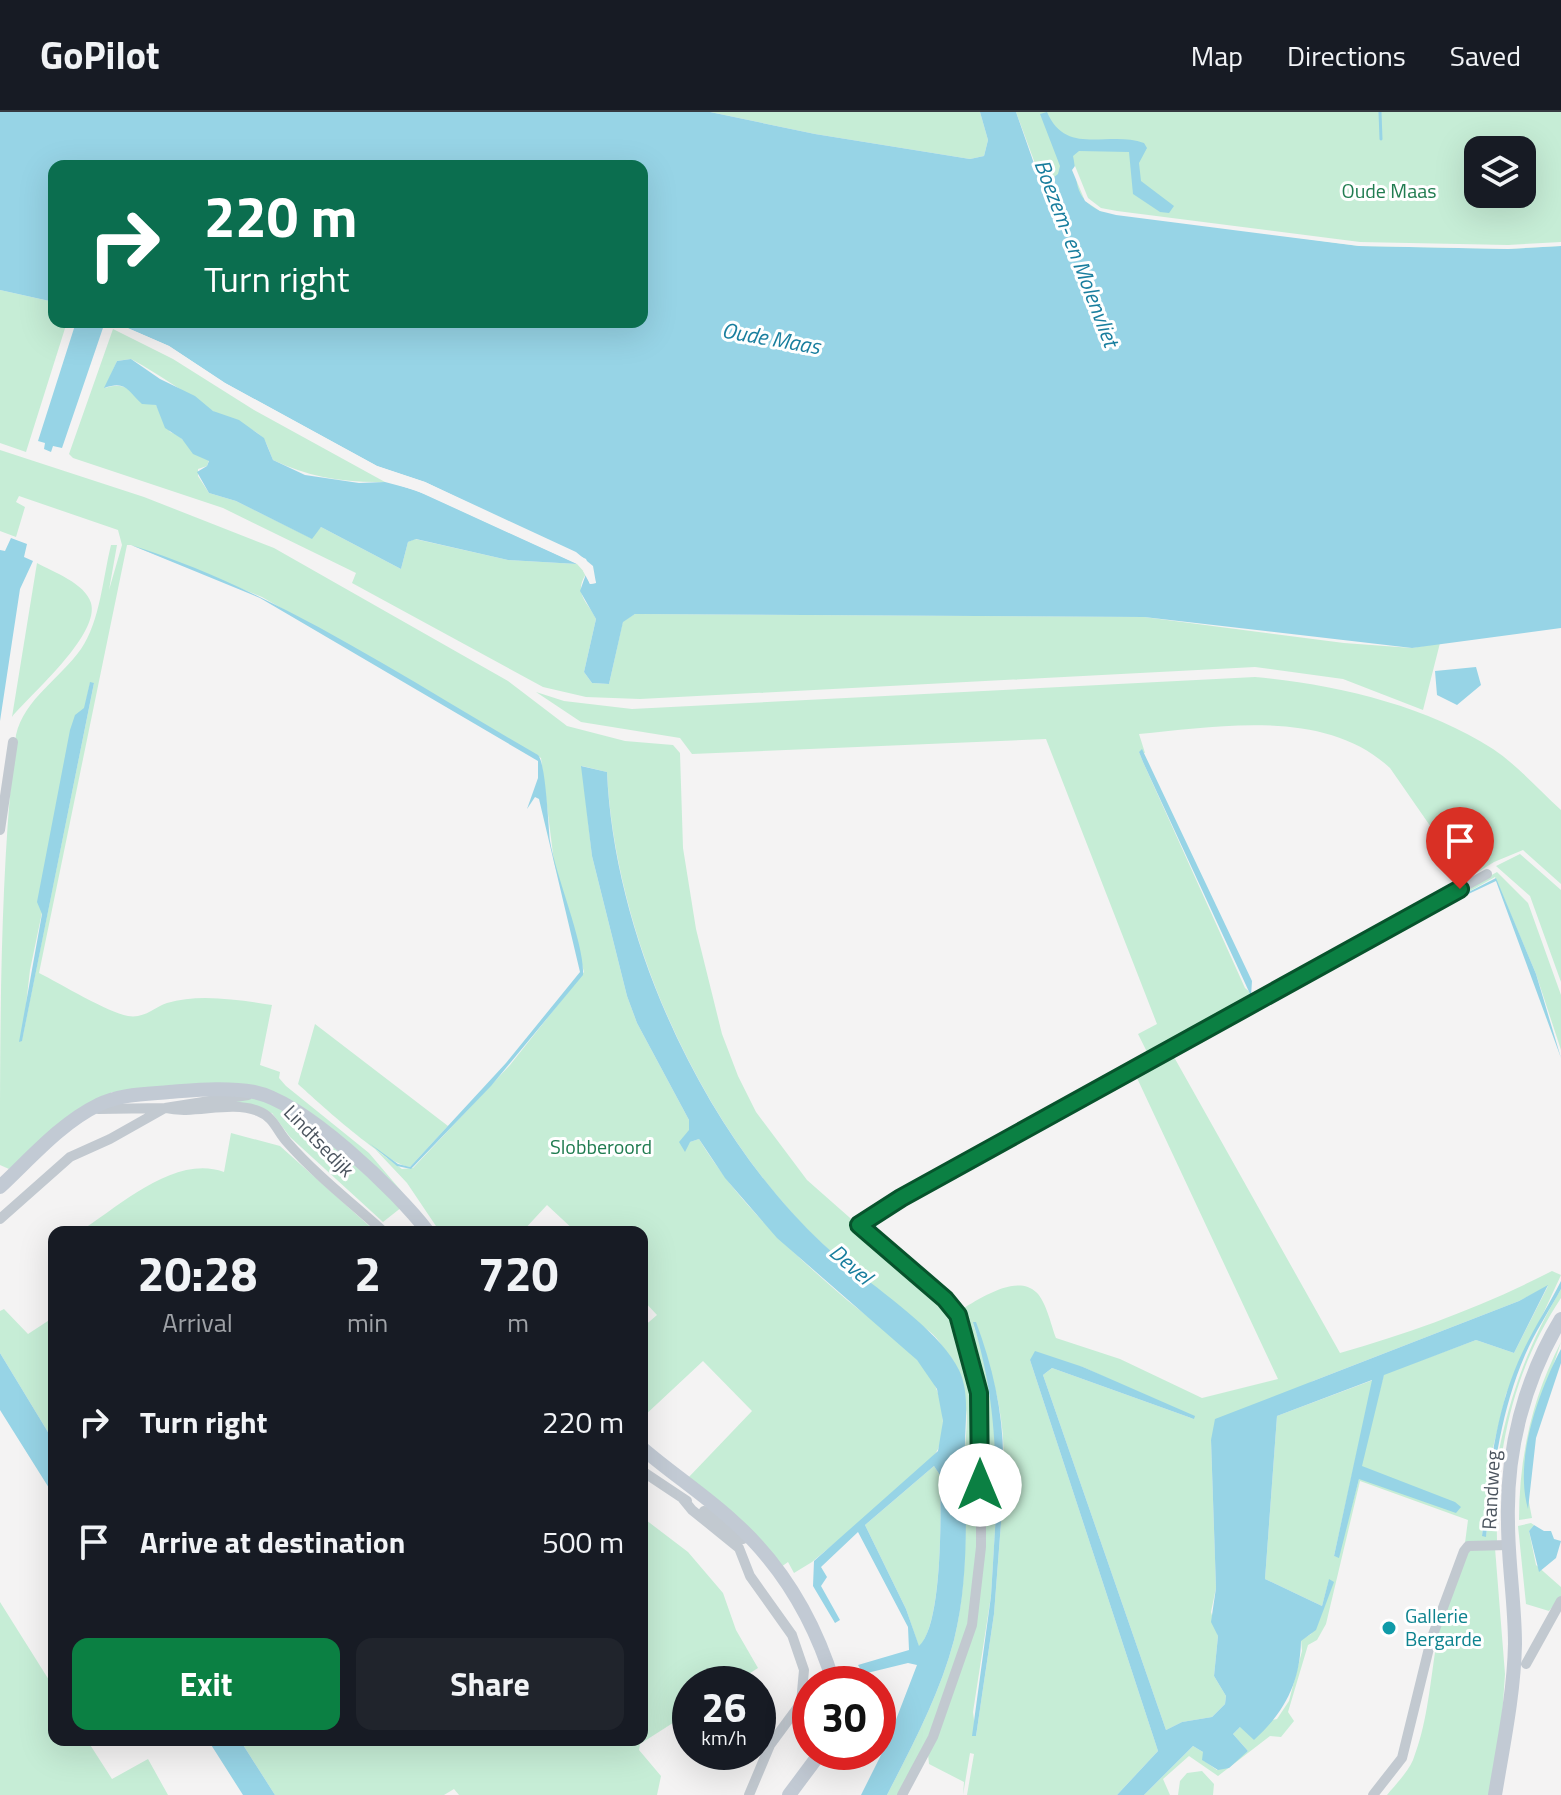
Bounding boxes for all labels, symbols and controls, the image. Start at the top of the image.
text: GoPilot [40,26,160,84]
text: Map [1191,34,1243,77]
text: Directions [1287,34,1406,77]
text: Saved [1450,34,1521,77]
map controls [1464,136,1536,208]
button: layers [1464,136,1536,208]
water label: Boezem- en Molenvliet [1026,154,1129,354]
text: 220 m [204,174,357,259]
park label: Oude Maas [1341,175,1437,206]
icon: right [72,192,176,296]
text: Turn right [204,251,349,306]
water label: Oude Maas [719,313,824,364]
pin [1426,807,1494,889]
icon: arrive [1438,819,1482,863]
street label: Lindtsedijk [277,1097,362,1184]
park label: Slobberoord [550,1131,652,1162]
water label: Devel [822,1235,882,1294]
text: 20:28 [138,1237,257,1310]
text: 2 [354,1237,381,1310]
text: 720 [478,1237,558,1310]
text: Arrival [162,1303,233,1342]
text: min [347,1303,388,1342]
text: m [507,1303,529,1342]
text: Turn right [140,1399,268,1445]
text: 220 m [542,1399,624,1445]
icon: right [72,1400,116,1444]
position arrow [938,1443,1022,1527]
street label: Randweg [1473,1450,1508,1530]
text: Arrive at destination [140,1519,405,1565]
text: 500 m [542,1519,624,1565]
icon: arrive [72,1520,116,1564]
place label: Gallerie Bergarde [1405,1600,1482,1654]
marker: Gallerie Bergarde [1380,1619,1398,1637]
button: Exit [72,1638,340,1730]
button: Share [356,1638,624,1730]
speed limit sign: 30 [792,1666,896,1770]
text: 26 [702,1677,746,1738]
text: km/h [701,1722,747,1753]

